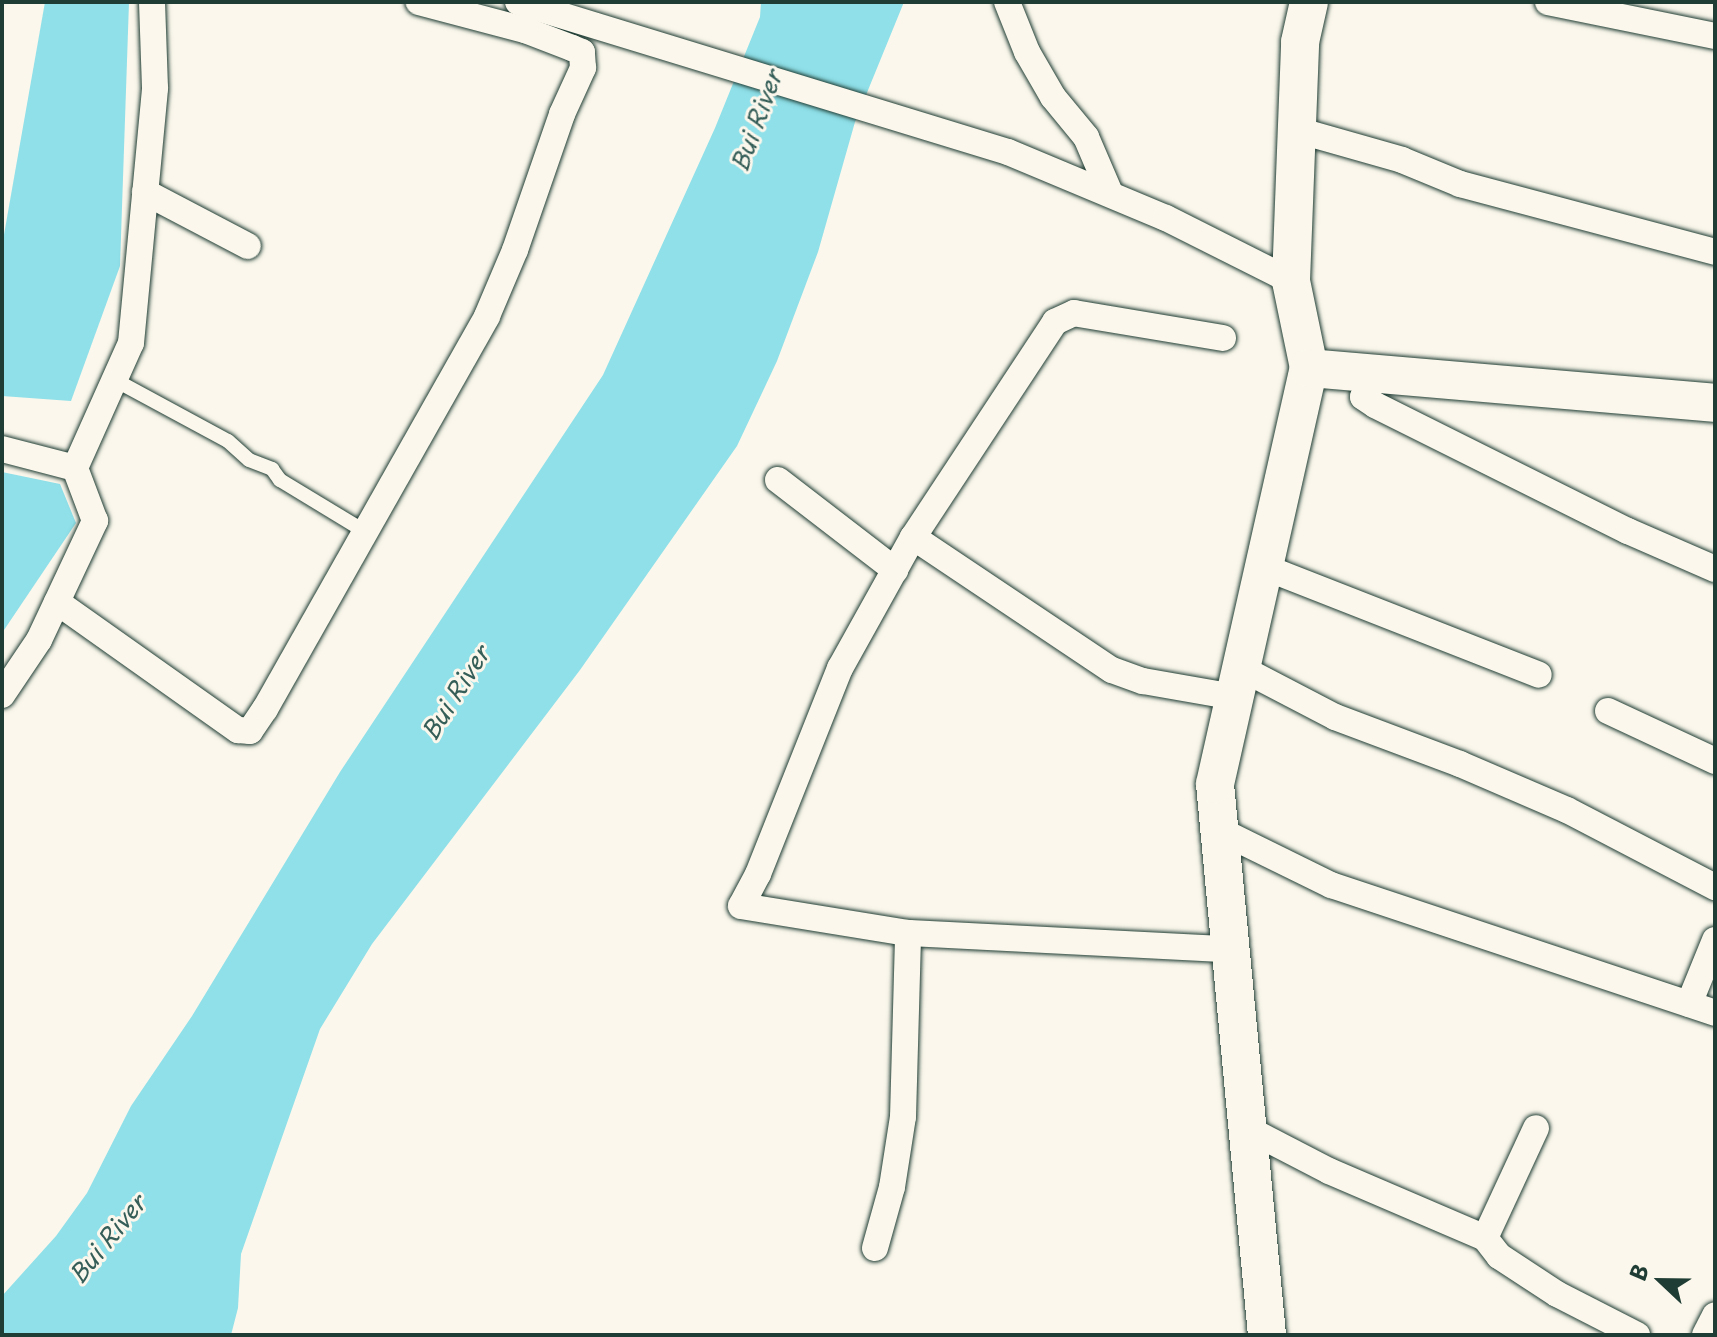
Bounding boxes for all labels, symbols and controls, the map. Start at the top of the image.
water label: Bui River [725,68,787,174]
water label: Bui River [415,642,495,744]
water label: Bui River [63,1190,151,1288]
north arrow [1621,1241,1701,1321]
text: B [1620,1259,1656,1285]

